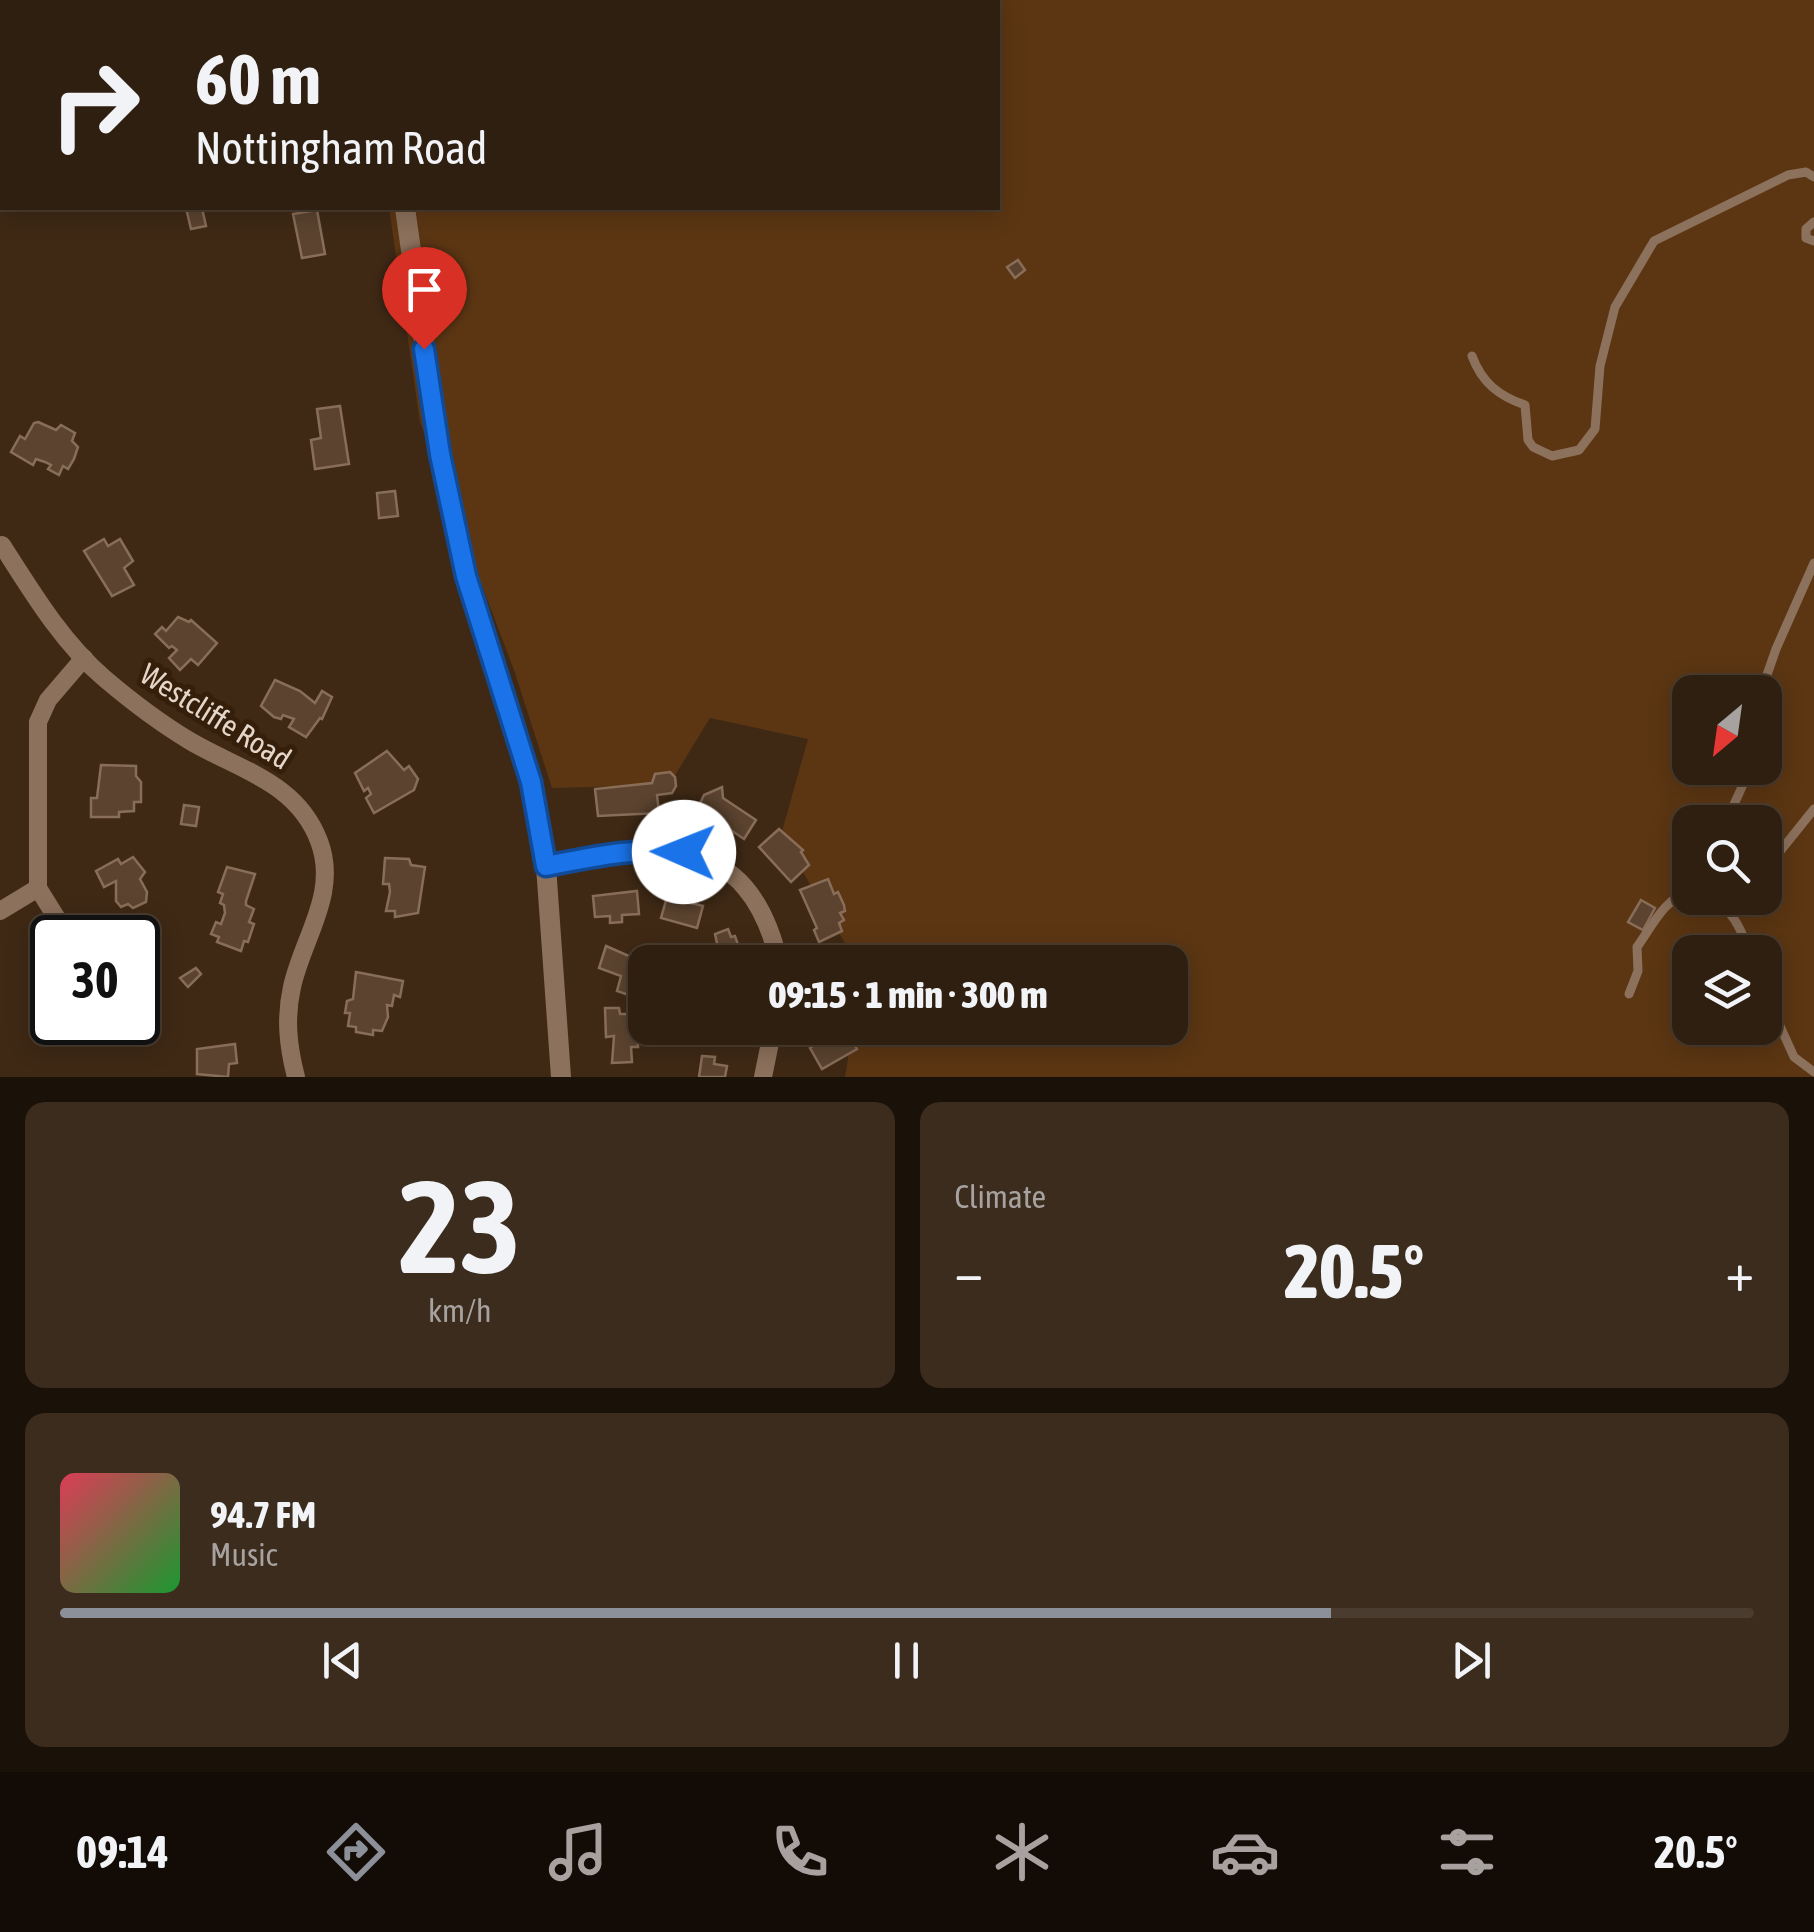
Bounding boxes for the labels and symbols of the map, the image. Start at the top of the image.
pin [382,247,467,350]
street label: Westcliffe Road [135,656,297,776]
north arrow [1672,675,1782,785]
position arrow [632,800,736,904]
speed limit sign: 30 [30,915,160,1045]

